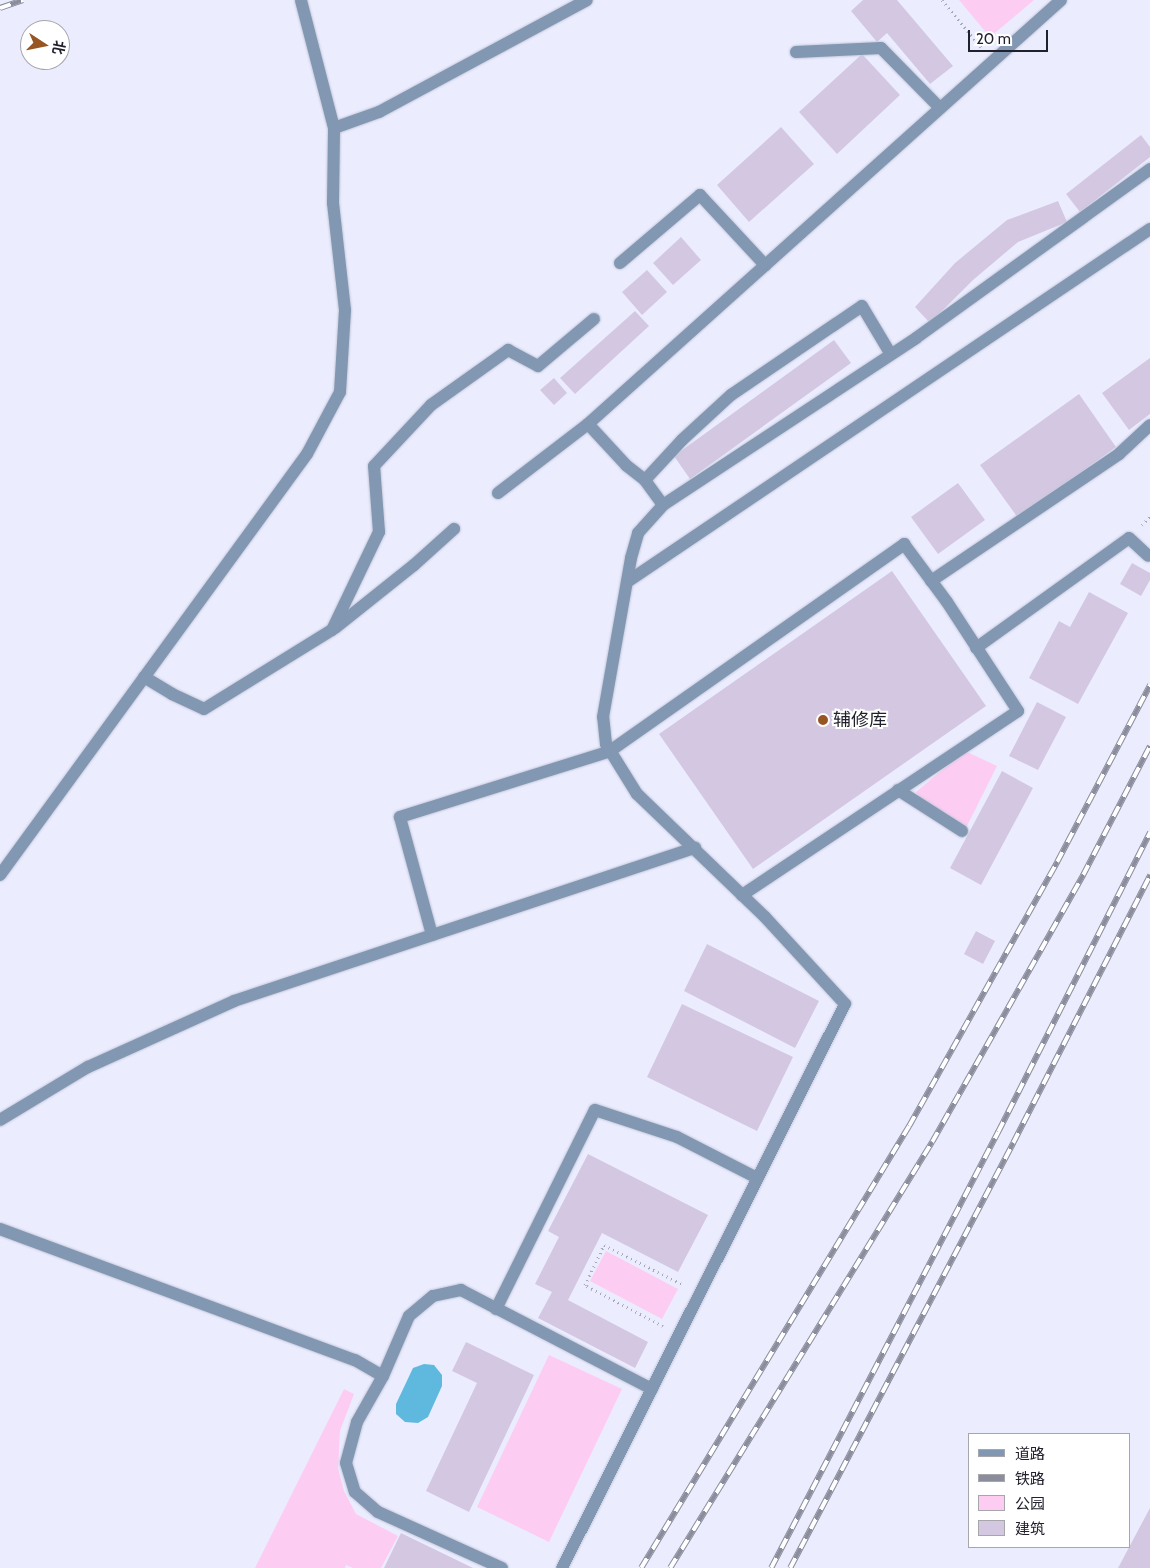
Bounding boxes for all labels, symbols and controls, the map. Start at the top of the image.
north arrow [20,20,70,70]
scale bar [970,20,1050,52]
text: 20 m [976,30,1011,48]
text: 北 [49,39,69,56]
place label: 辅修库 [833,709,887,731]
marker: 辅修库 [817,714,829,726]
legend [968,1433,1130,1548]
text: 道路 [1015,1445,1045,1463]
text: 铁路 [1015,1470,1045,1488]
text: 公园 [1015,1495,1045,1513]
text: 建筑 [1015,1520,1045,1538]

